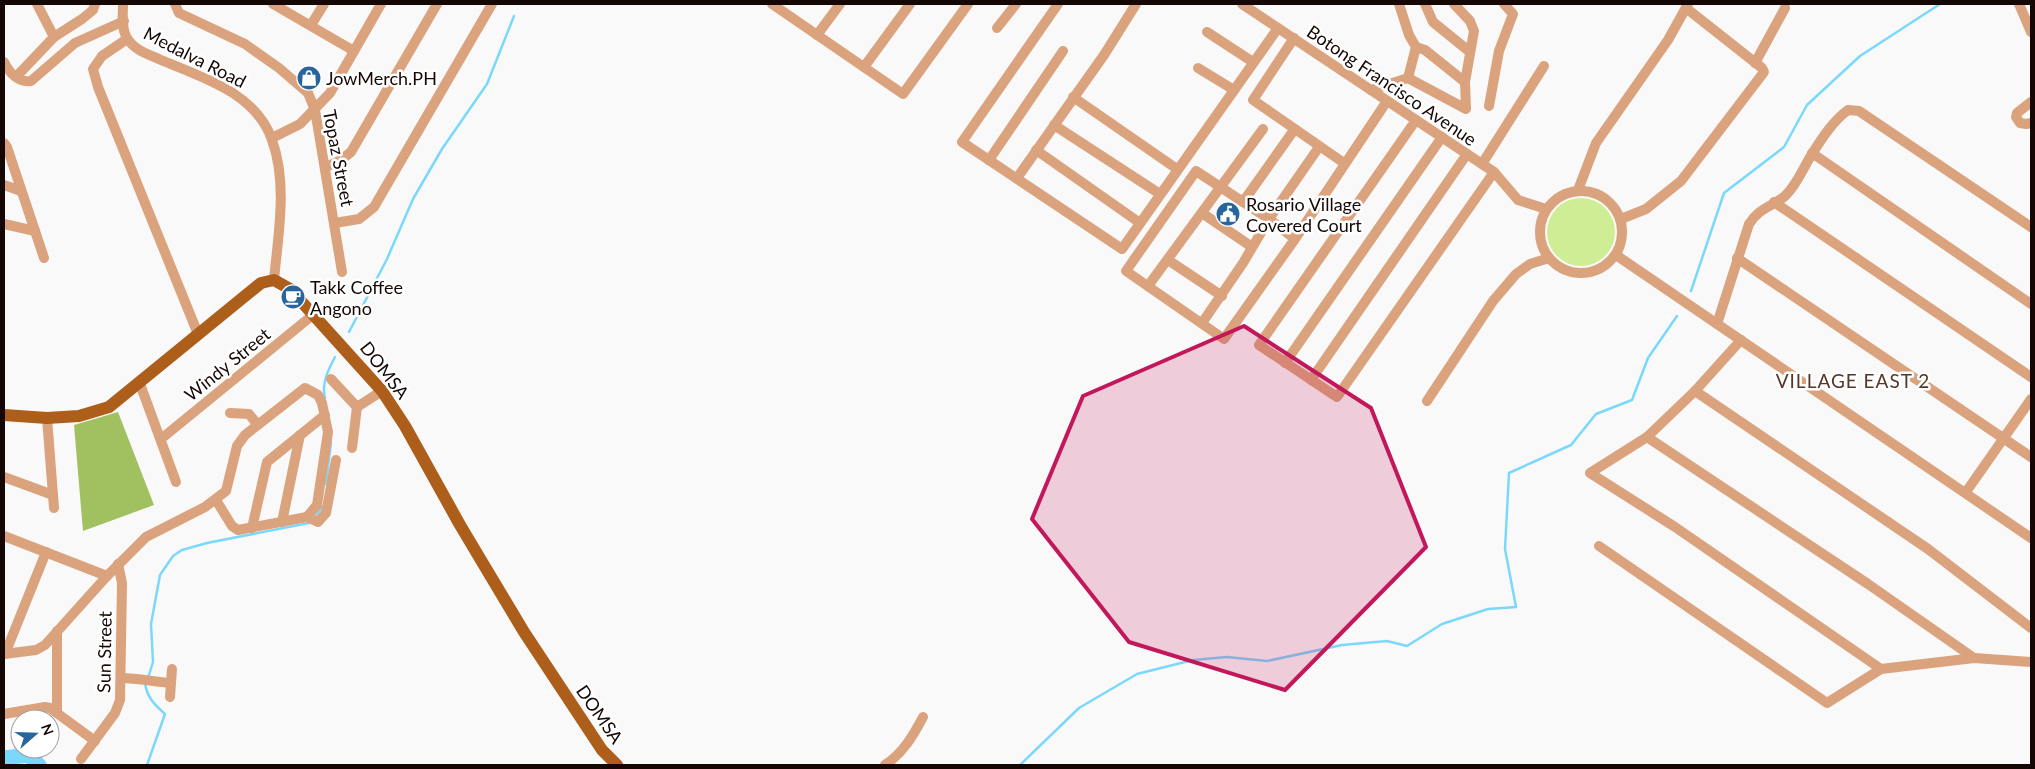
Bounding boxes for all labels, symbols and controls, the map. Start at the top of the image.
street label: Botong Francisco Avenue [1303,20,1481,150]
street label: Medalva Road [140,22,250,92]
shop icon: JowMerch.PH [296,65,322,91]
place label: JowMerch.PH [326,67,437,89]
street label: Topaz Street [319,108,359,209]
place label: Rosario Village Covered Court [1246,193,1362,236]
public building icon: Rosario Village Covered Court [1215,201,1241,227]
place label: Takk Coffee Angono [310,276,403,319]
cafe icon: Takk Coffee Angono [280,284,306,310]
street label: Windy Street [180,322,275,405]
street label: DOMSA [356,337,415,404]
district label: VILLAGE EAST 2 [1776,369,1930,392]
street label: Sun Street [92,610,116,693]
street label: DOMSA [572,680,629,748]
north arrow [10,709,60,759]
text: N [38,721,58,737]

